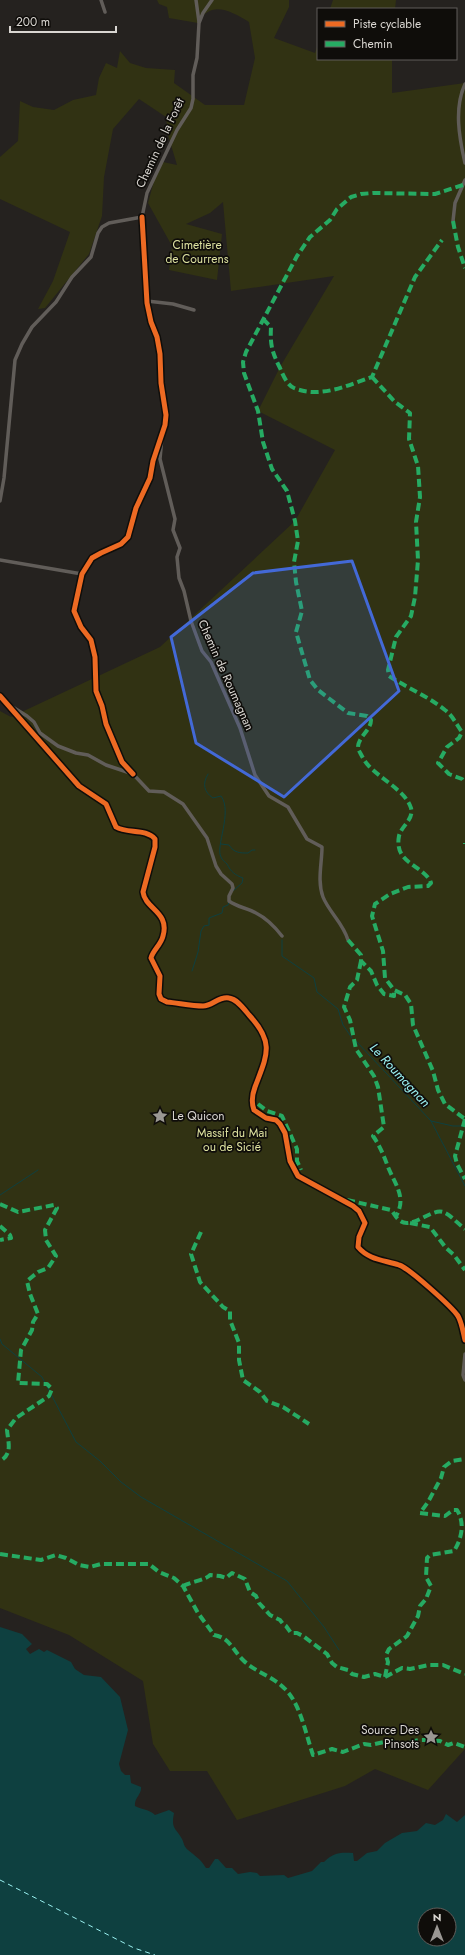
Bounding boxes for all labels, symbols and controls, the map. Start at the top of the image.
scale bar [10,8,116,34]
legend [317,8,457,60]
text: 200 m [16,13,50,31]
text: Piste cyclable [353,15,421,33]
text: Chemin [353,35,392,53]
street label: Chemin de la Forêt [131,95,189,191]
park label: Cimetière de Courrens [165,236,229,268]
street label: Chemin de Roumagnan [193,617,259,733]
water label: Le Roumagnan [365,1039,435,1111]
place icon: Le Quicon [151,1107,169,1125]
place label: Le Quicon [172,1107,225,1125]
park label: Massif du Mai ou de Sicié [197,1124,267,1156]
place label: Source Des Pinsots [361,1721,419,1753]
place icon: Source Des Pinsots [422,1728,440,1746]
north arrow [417,1907,457,1947]
text: N [433,1909,441,1925]

